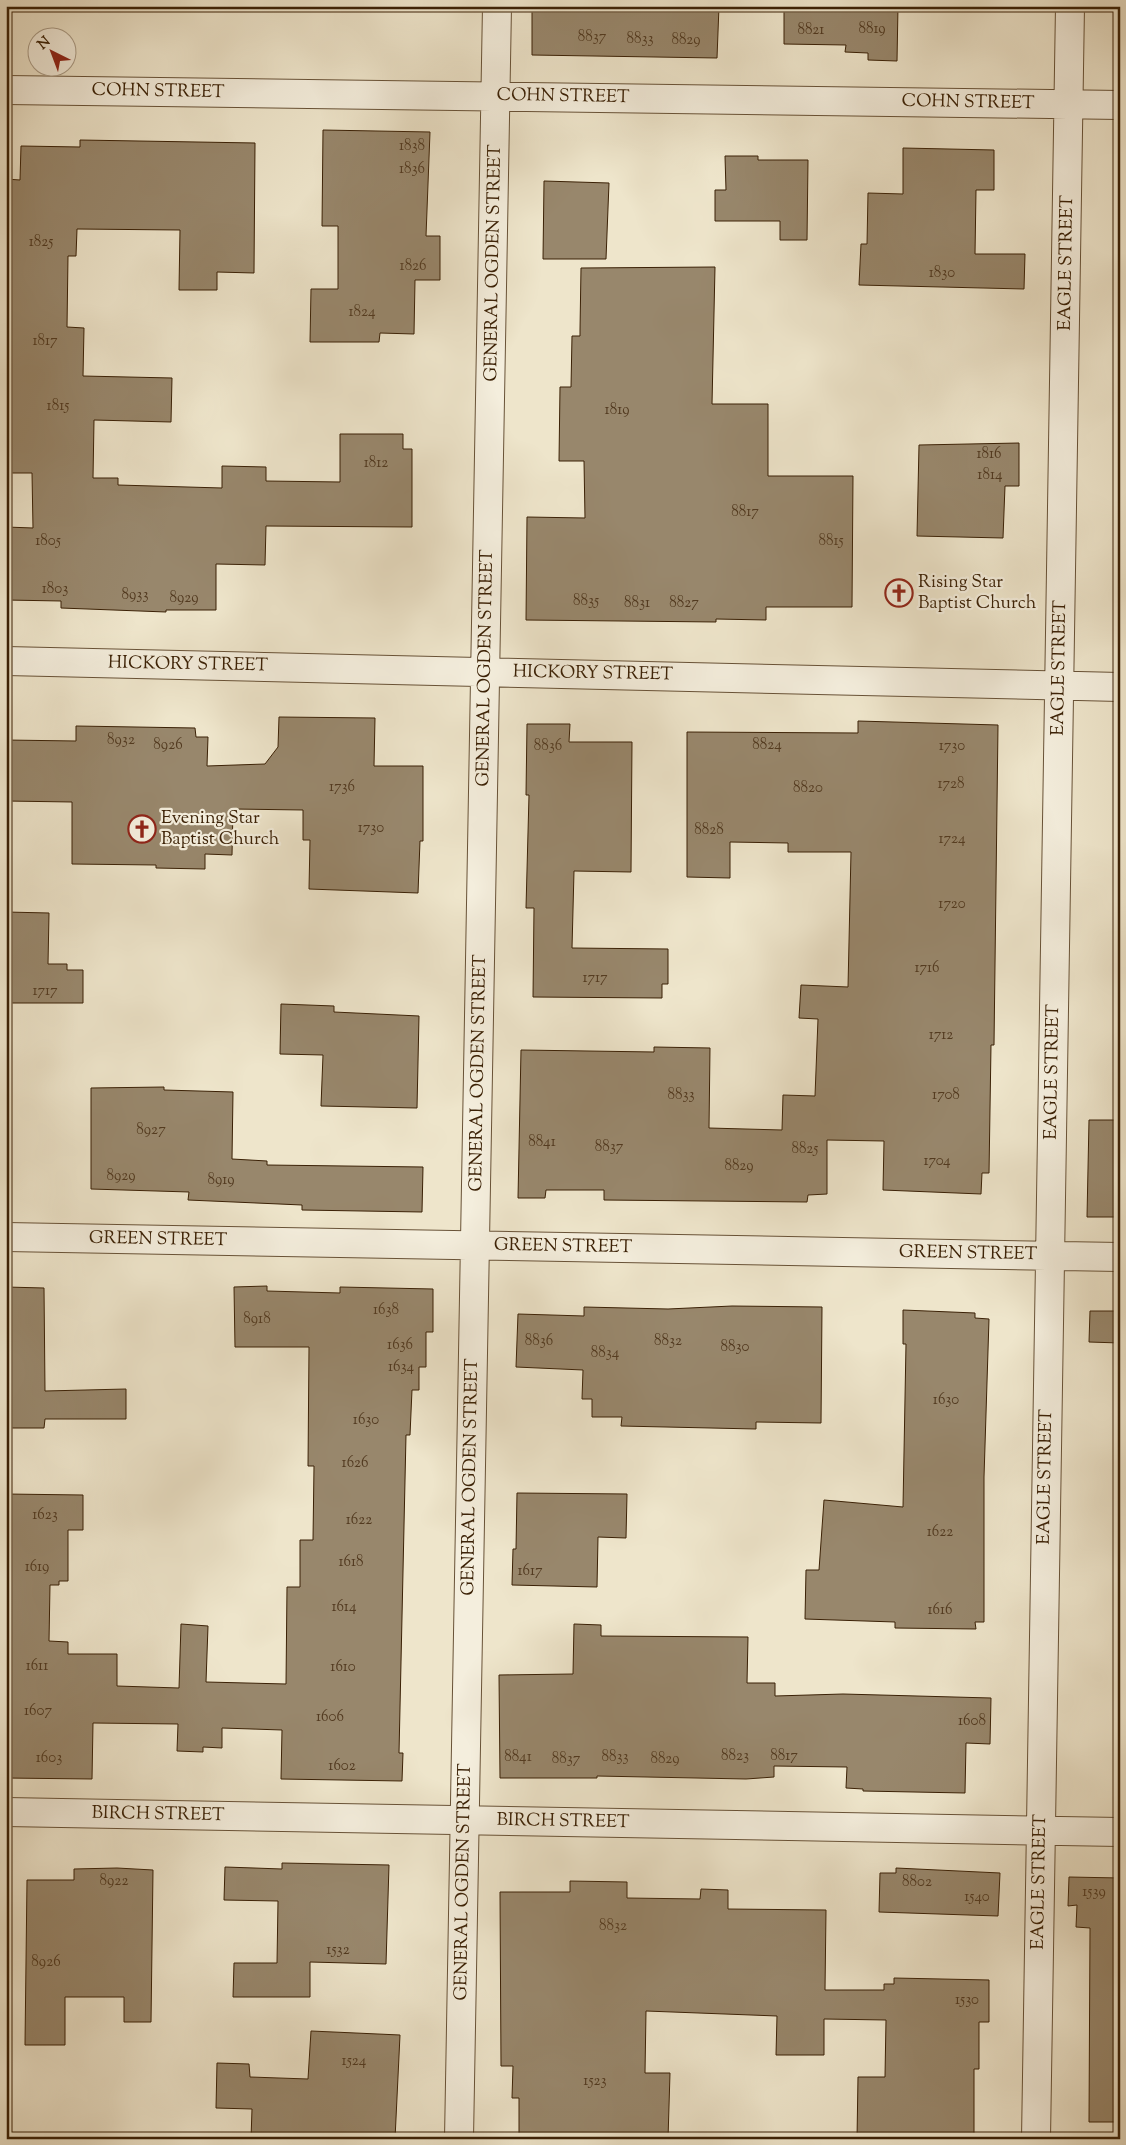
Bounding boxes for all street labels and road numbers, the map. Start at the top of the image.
street label: COHN STREET [91,78,225,106]
street label: COHN STREET [496,83,630,111]
street label: COHN STREET [901,89,1035,117]
street label: GENERAL OGDEN STREET [479,144,509,382]
street label: EAGLE STREET [1053,195,1081,331]
street label: GENERAL OGDEN STREET [471,549,501,787]
street label: EAGLE STREET [1046,600,1074,736]
street label: HICKORY STREET [108,651,269,679]
street label: HICKORY STREET [513,660,674,688]
street label: GENERAL OGDEN STREET [464,954,494,1192]
street label: EAGLE STREET [1039,1004,1067,1140]
street label: GREEN STREET [89,1226,228,1254]
street label: GREEN STREET [494,1233,633,1261]
street label: GREEN STREET [899,1240,1038,1268]
street label: GENERAL OGDEN STREET [456,1358,486,1596]
street label: EAGLE STREET [1032,1409,1060,1545]
street label: GENERAL OGDEN STREET [449,1763,479,2001]
street label: BIRCH STREET [91,1801,225,1829]
street label: BIRCH STREET [496,1808,630,1836]
street label: EAGLE STREET [1026,1814,1054,1950]

